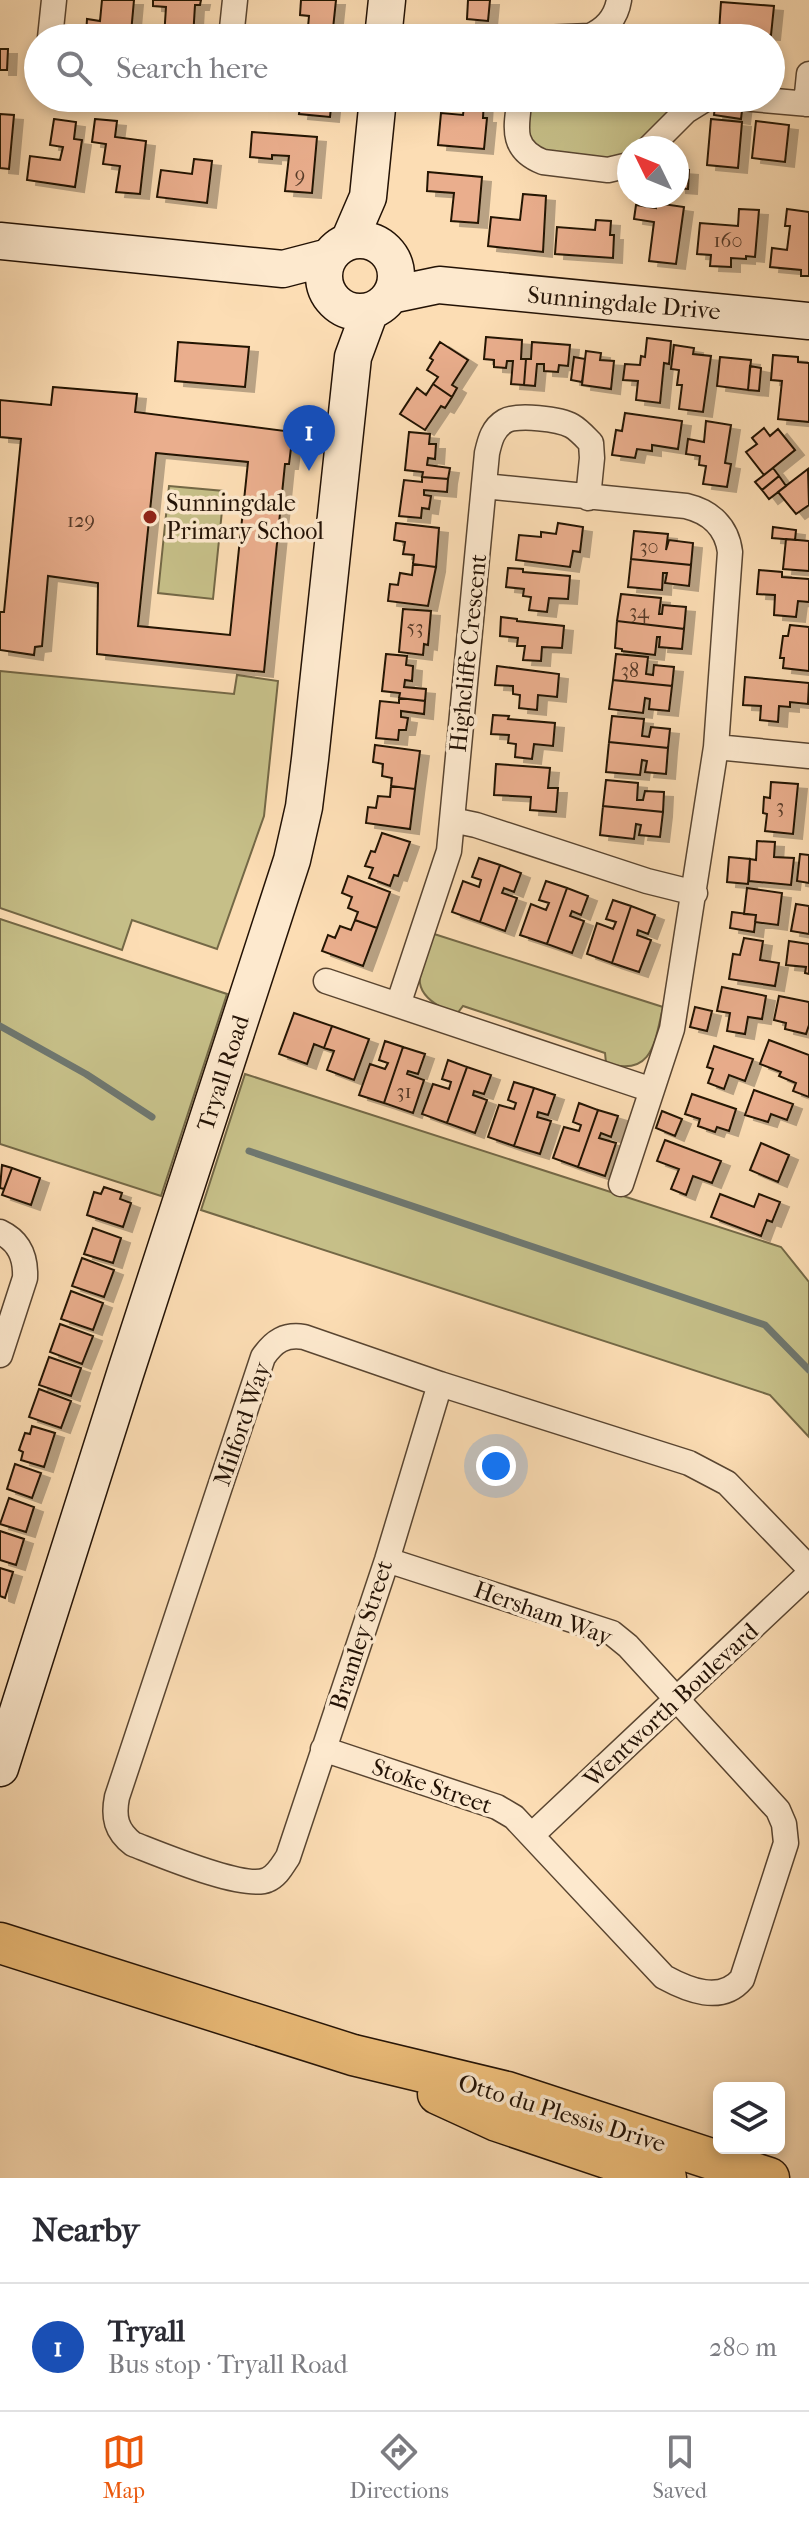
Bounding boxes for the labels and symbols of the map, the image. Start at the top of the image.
north arrow [617,136,689,208]
house number: 9 [295,164,305,187]
house number: 160 [714,229,742,252]
street label: Sunningdale Drive [526,281,722,325]
pin: 1 [283,405,335,471]
place label: Sunningdale Primary School [166,489,324,545]
marker: Sunningdale Primary School [141,508,159,526]
house number: 129 [67,509,95,532]
house number: 30 [639,535,659,558]
street label: Highcliffe Crescent [444,552,492,754]
house number: 34 [629,600,650,623]
house number: 53 [407,616,423,639]
house number: 38 [621,659,639,682]
house number: 3 [776,795,784,818]
street label: Tryall Road [191,1011,255,1134]
house number: 31 [396,1080,412,1103]
street label: Milford Way [208,1357,277,1489]
your location [476,1446,516,1486]
street label: Bramley Street [324,1556,399,1714]
street label: Hersham Way [470,1575,617,1651]
street label: Wentworth Boulevard [577,1616,765,1794]
street label: Stoke Street [368,1752,496,1820]
street label: Otto du Plessis Drive [455,2068,669,2158]

